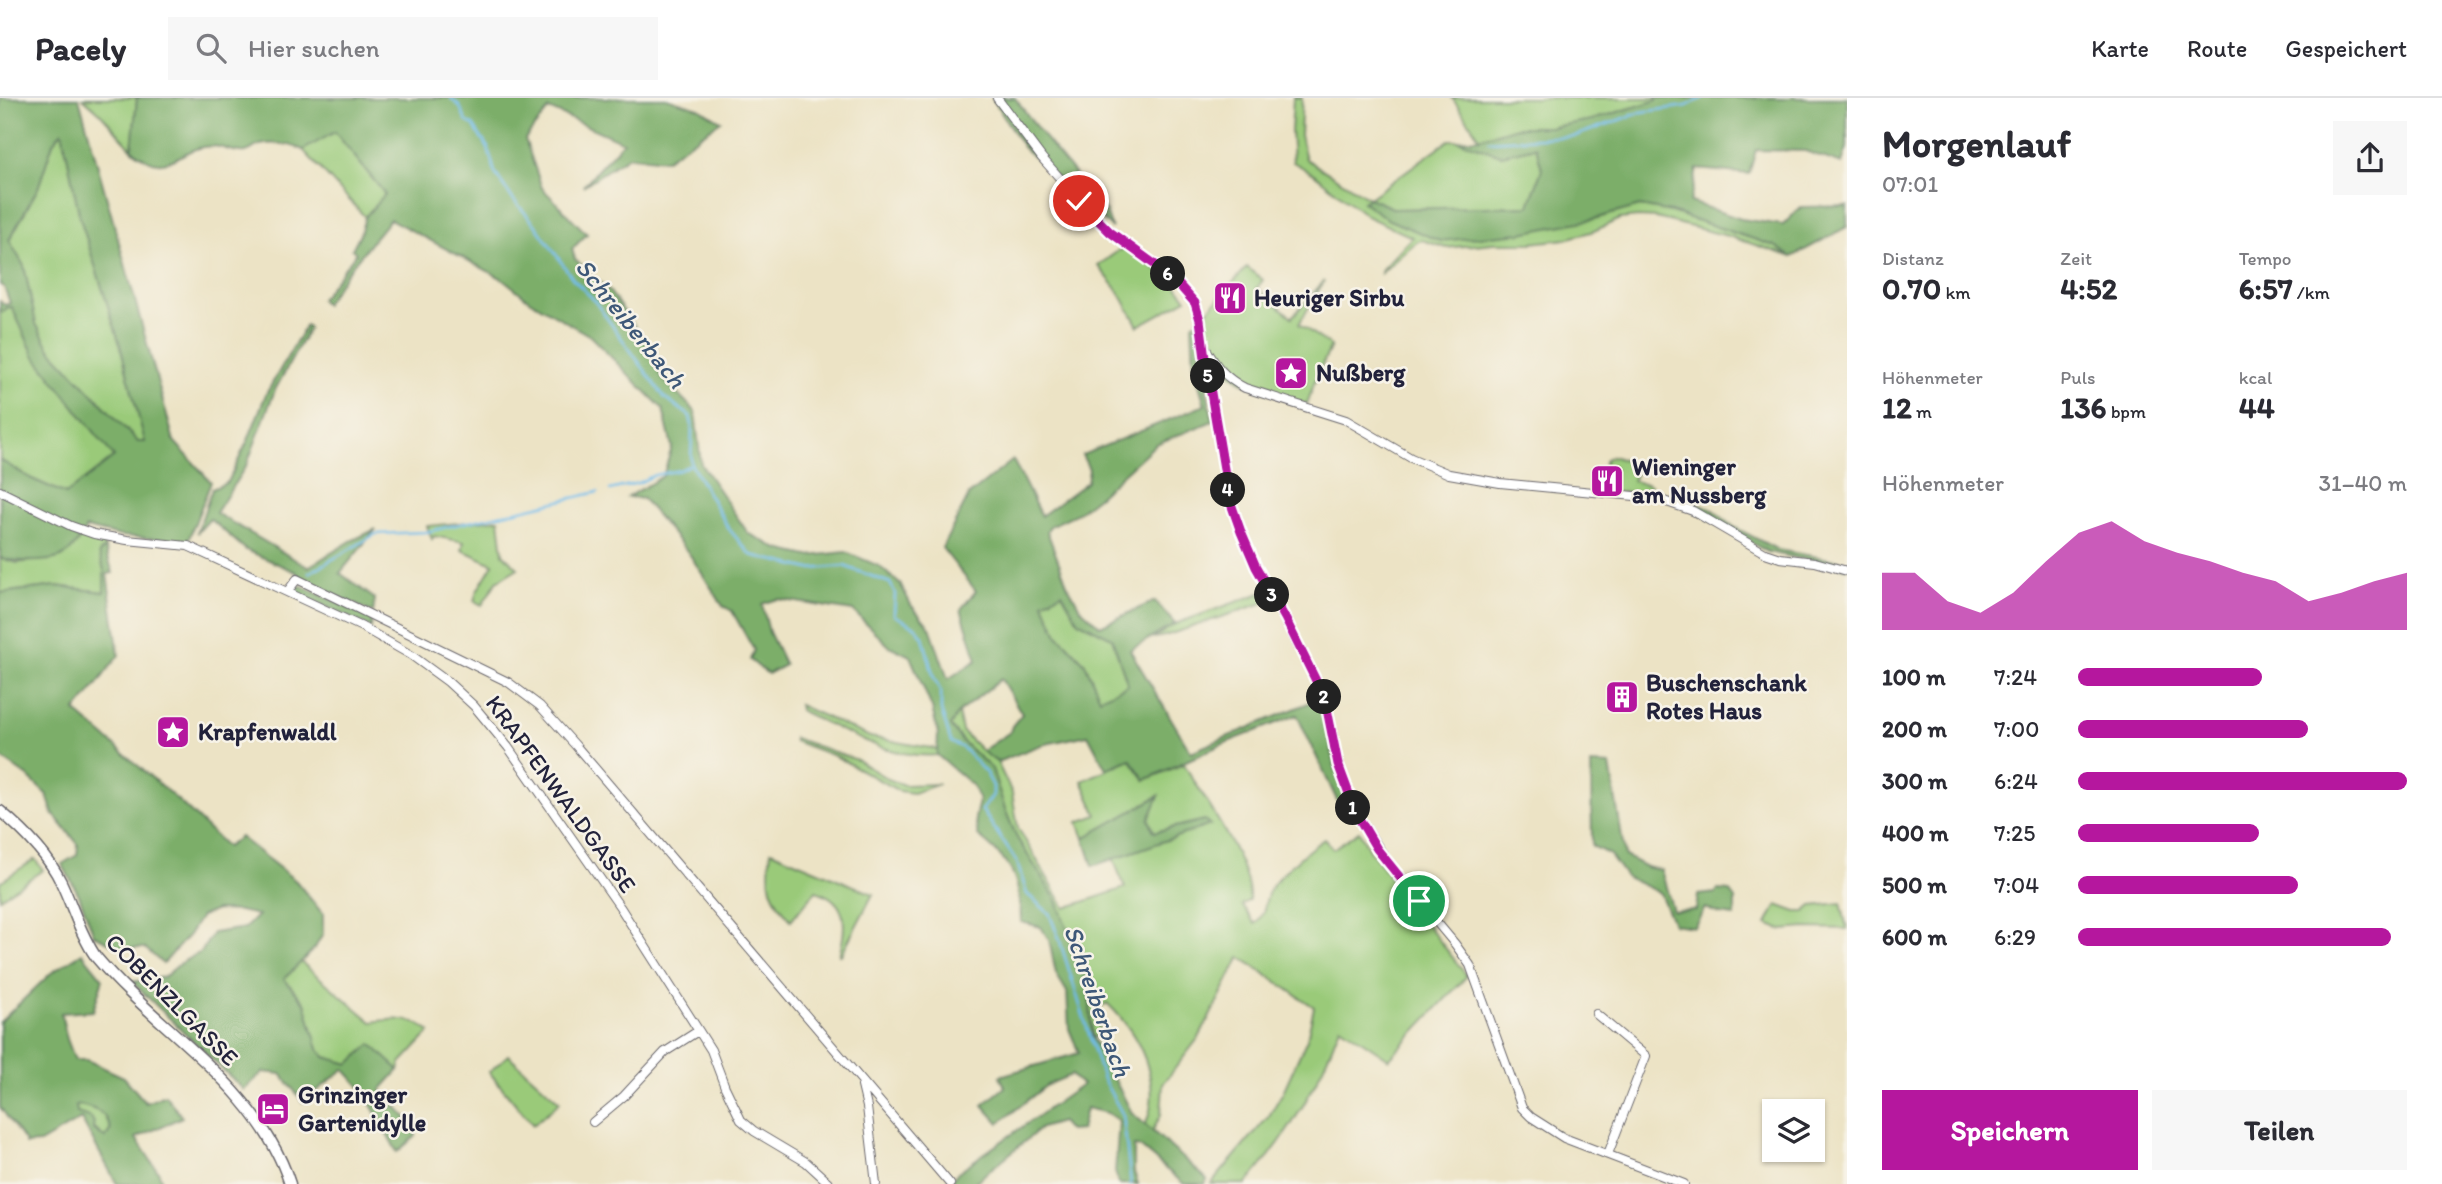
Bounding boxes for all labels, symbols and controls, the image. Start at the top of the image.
search box [168,17,658,80]
text: Pacely [35,29,126,68]
icon: search [192,29,230,67]
text: Hier suchen [248,32,380,64]
text: Karte [2091,34,2149,63]
text: Route [2187,34,2247,63]
text: Gespeichert [2285,34,2407,63]
text: Morgenlauf [1882,121,2071,167]
button: share [2333,121,2407,195]
text: 07:01 [1882,170,1938,198]
pin [1049,171,1109,231]
icon: check [1060,182,1098,220]
text: Distanz [1882,247,1944,270]
text: Zeit [2060,247,2092,270]
text: Tempo [2239,247,2292,270]
water label: Schreiberbach [569,252,694,395]
pin: 6 [1150,256,1186,292]
text: 6 [1162,262,1173,285]
text: 0.70 [1882,270,1941,307]
text: 4:52 [2060,270,2117,307]
text: 6:57 [2239,270,2293,307]
restaurant icon: Heuriger Sirbu [1211,279,1249,317]
text: km [1941,281,1971,304]
text: /km [2293,281,2330,304]
place label: Heuriger Sirbu [1254,283,1405,313]
place icon: Nußberg [1272,354,1310,392]
pin: 5 [1190,358,1226,394]
place label: Nußberg [1316,358,1406,388]
text: 5 [1203,364,1212,387]
text: Höhenmeter [1882,366,1983,389]
text: Puls [2060,366,2096,389]
text: kcal [2239,366,2272,389]
text: 12 [1882,389,1912,426]
text: 136 [2060,389,2106,426]
text: 44 [2239,389,2275,426]
text: m [1912,400,1932,423]
text: bpm [2106,400,2146,423]
place label: Wieninger am Nussberg [1632,452,1767,510]
restaurant icon: Wieninger am Nussberg [1588,462,1626,500]
text: Höhenmeter [1882,469,2004,497]
text: 31–40 m [2318,469,2407,497]
pin: 4 [1210,472,1246,508]
text: 4 [1222,478,1233,501]
pin: 3 [1254,578,1290,612]
text: 3 [1266,583,1277,606]
text: 100 m [1882,663,1946,691]
text: 7:24 [1994,663,2037,691]
place label: Buschenschank Rotes Haus [1646,668,1807,725]
building icon: Buschenschank Rotes Haus [1603,678,1641,716]
pin: 2 [1306,680,1342,714]
text: 2 [1319,685,1329,708]
street label: KRAPFENWALDGASSE [480,689,643,898]
place icon: Krapfenwaldl [154,713,192,751]
text: 200 m [1882,715,1947,743]
text: 7:00 [1994,715,2039,743]
place label: Krapfenwaldl [198,717,337,747]
text: 300 m [1882,767,1947,795]
text: 6:24 [1994,767,2038,795]
pin: 1 [1336,790,1370,826]
text: 1 [1348,796,1357,819]
text: 400 m [1882,819,1949,847]
text: 7:25 [1994,819,2035,847]
pin [1389,871,1449,931]
text: 500 m [1882,871,1947,899]
text: 7:04 [1994,871,2039,899]
icon: arrive [1400,882,1438,920]
water label: Schreiberbach [1057,921,1139,1082]
text: 600 m [1882,923,1947,951]
text: 6:29 [1994,923,2036,951]
street label: COBENZLGASSE [100,927,245,1072]
place label: Grinzinger Gartenidylle [298,1080,426,1138]
hotel icon: Grinzinger Gartenidylle [254,1090,292,1128]
button: Speichern [1882,1090,2138,1170]
button: Teilen [2152,1090,2407,1170]
map controls [1762,1099,1825,1162]
button: layers [1762,1099,1825,1162]

